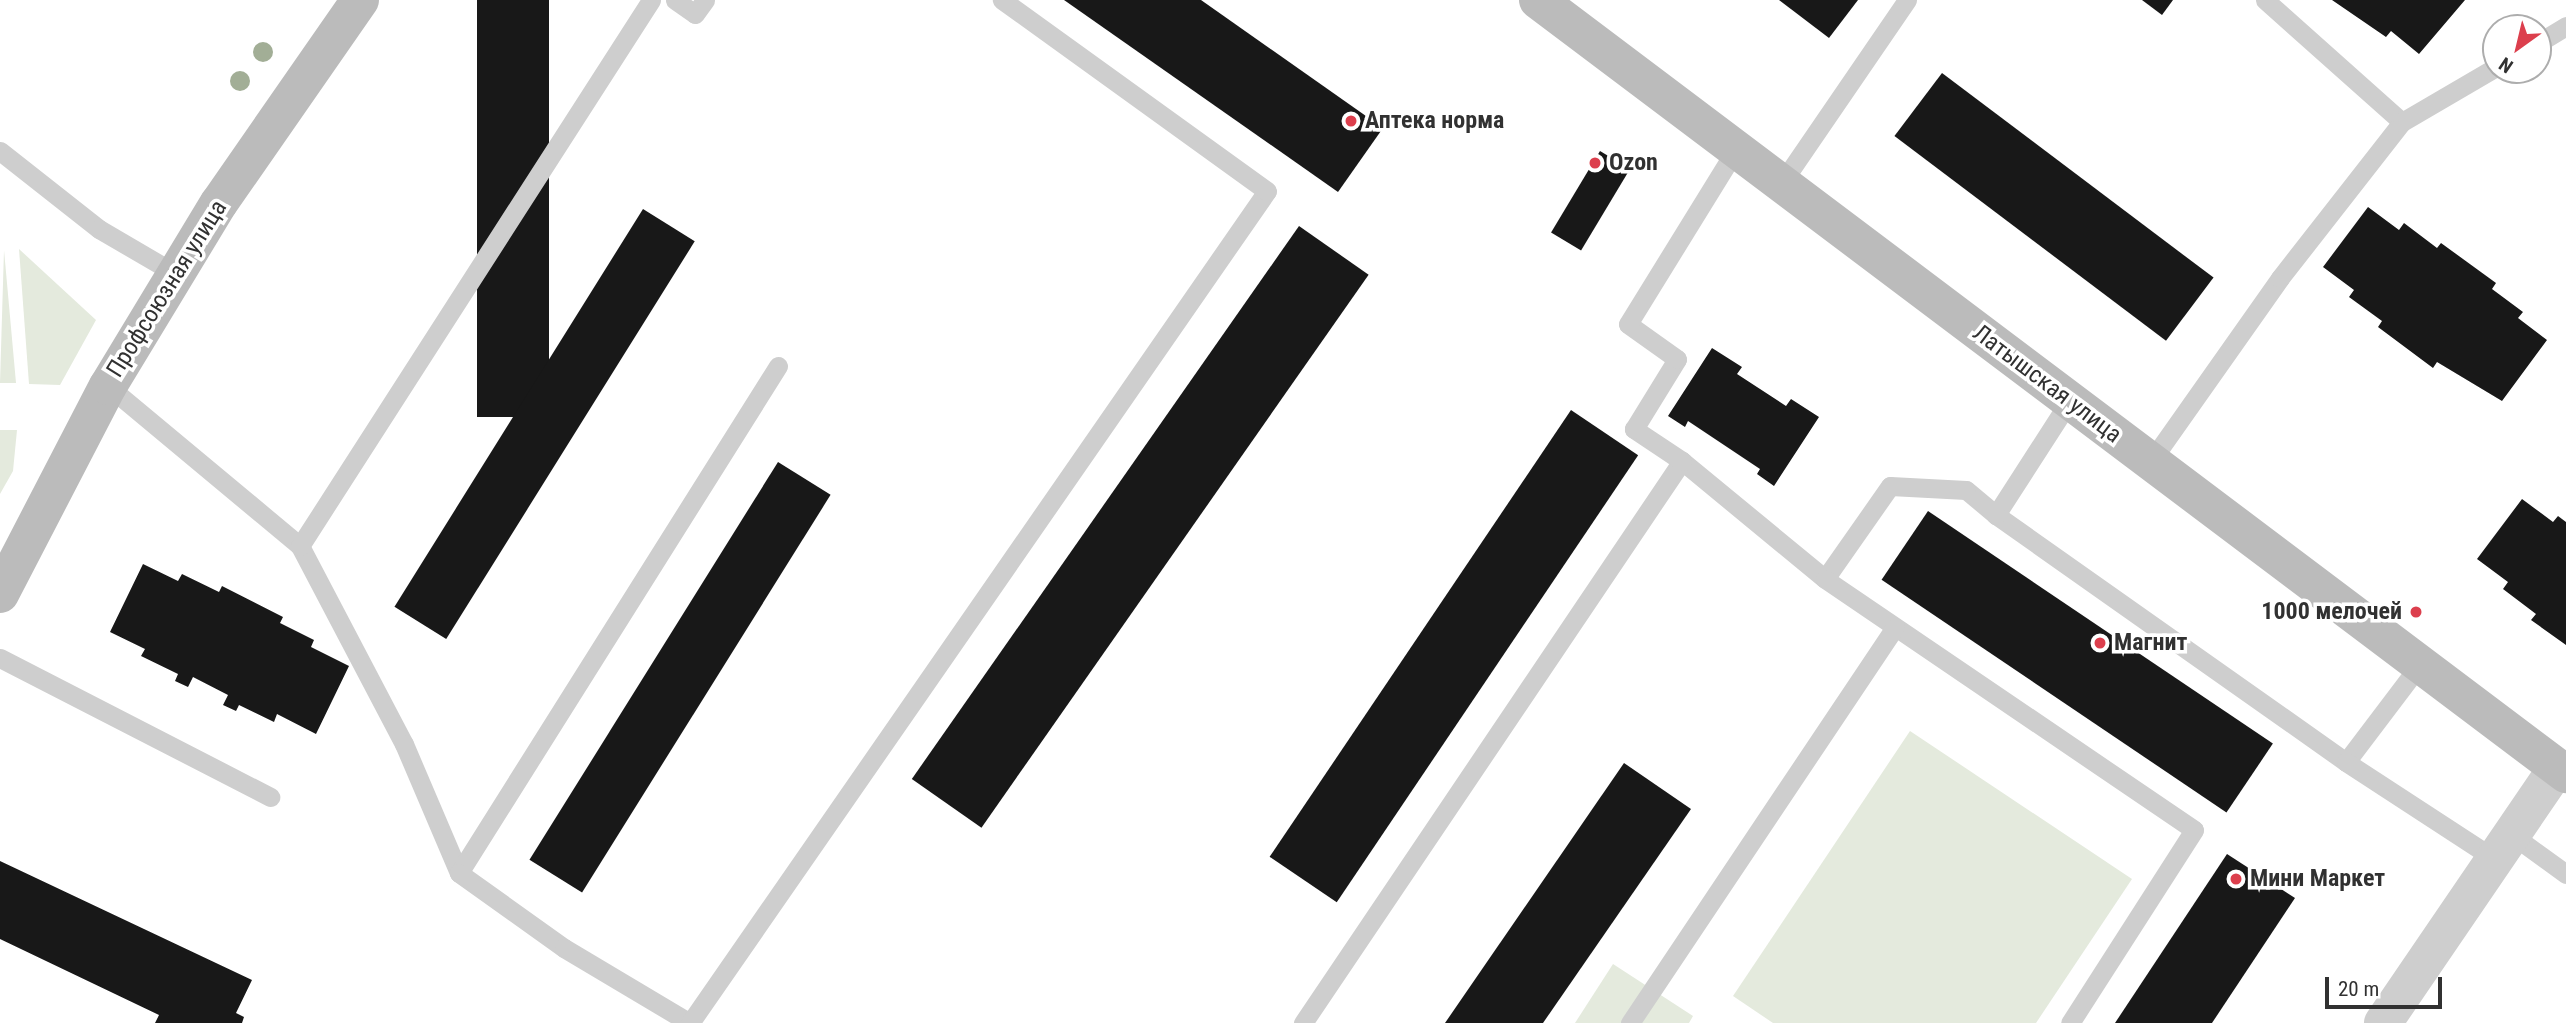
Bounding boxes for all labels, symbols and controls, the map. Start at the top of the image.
north arrow [2482,14,2552,84]
text: N [2495,52,2517,78]
place label: Аптека норма [1365,107,1504,135]
marker: Аптека норма [1343,113,1359,129]
place label: Ozon [1609,149,1658,177]
marker: Ozon [1587,155,1603,171]
street label: Профсоюзная улица [101,195,233,383]
street label: Латышская улица [1967,319,2127,449]
place label: 1000 мелочей [2261,598,2402,626]
marker: 1000 мелочей [2408,604,2424,620]
place label: Магнит [2114,629,2187,657]
marker: Магнит [2092,635,2108,651]
place label: Мини Маркет [2250,865,2385,893]
marker: Мини Маркет [2228,871,2244,887]
scale bar [2328,964,2445,1008]
text: 20 m [2338,977,2379,1001]

